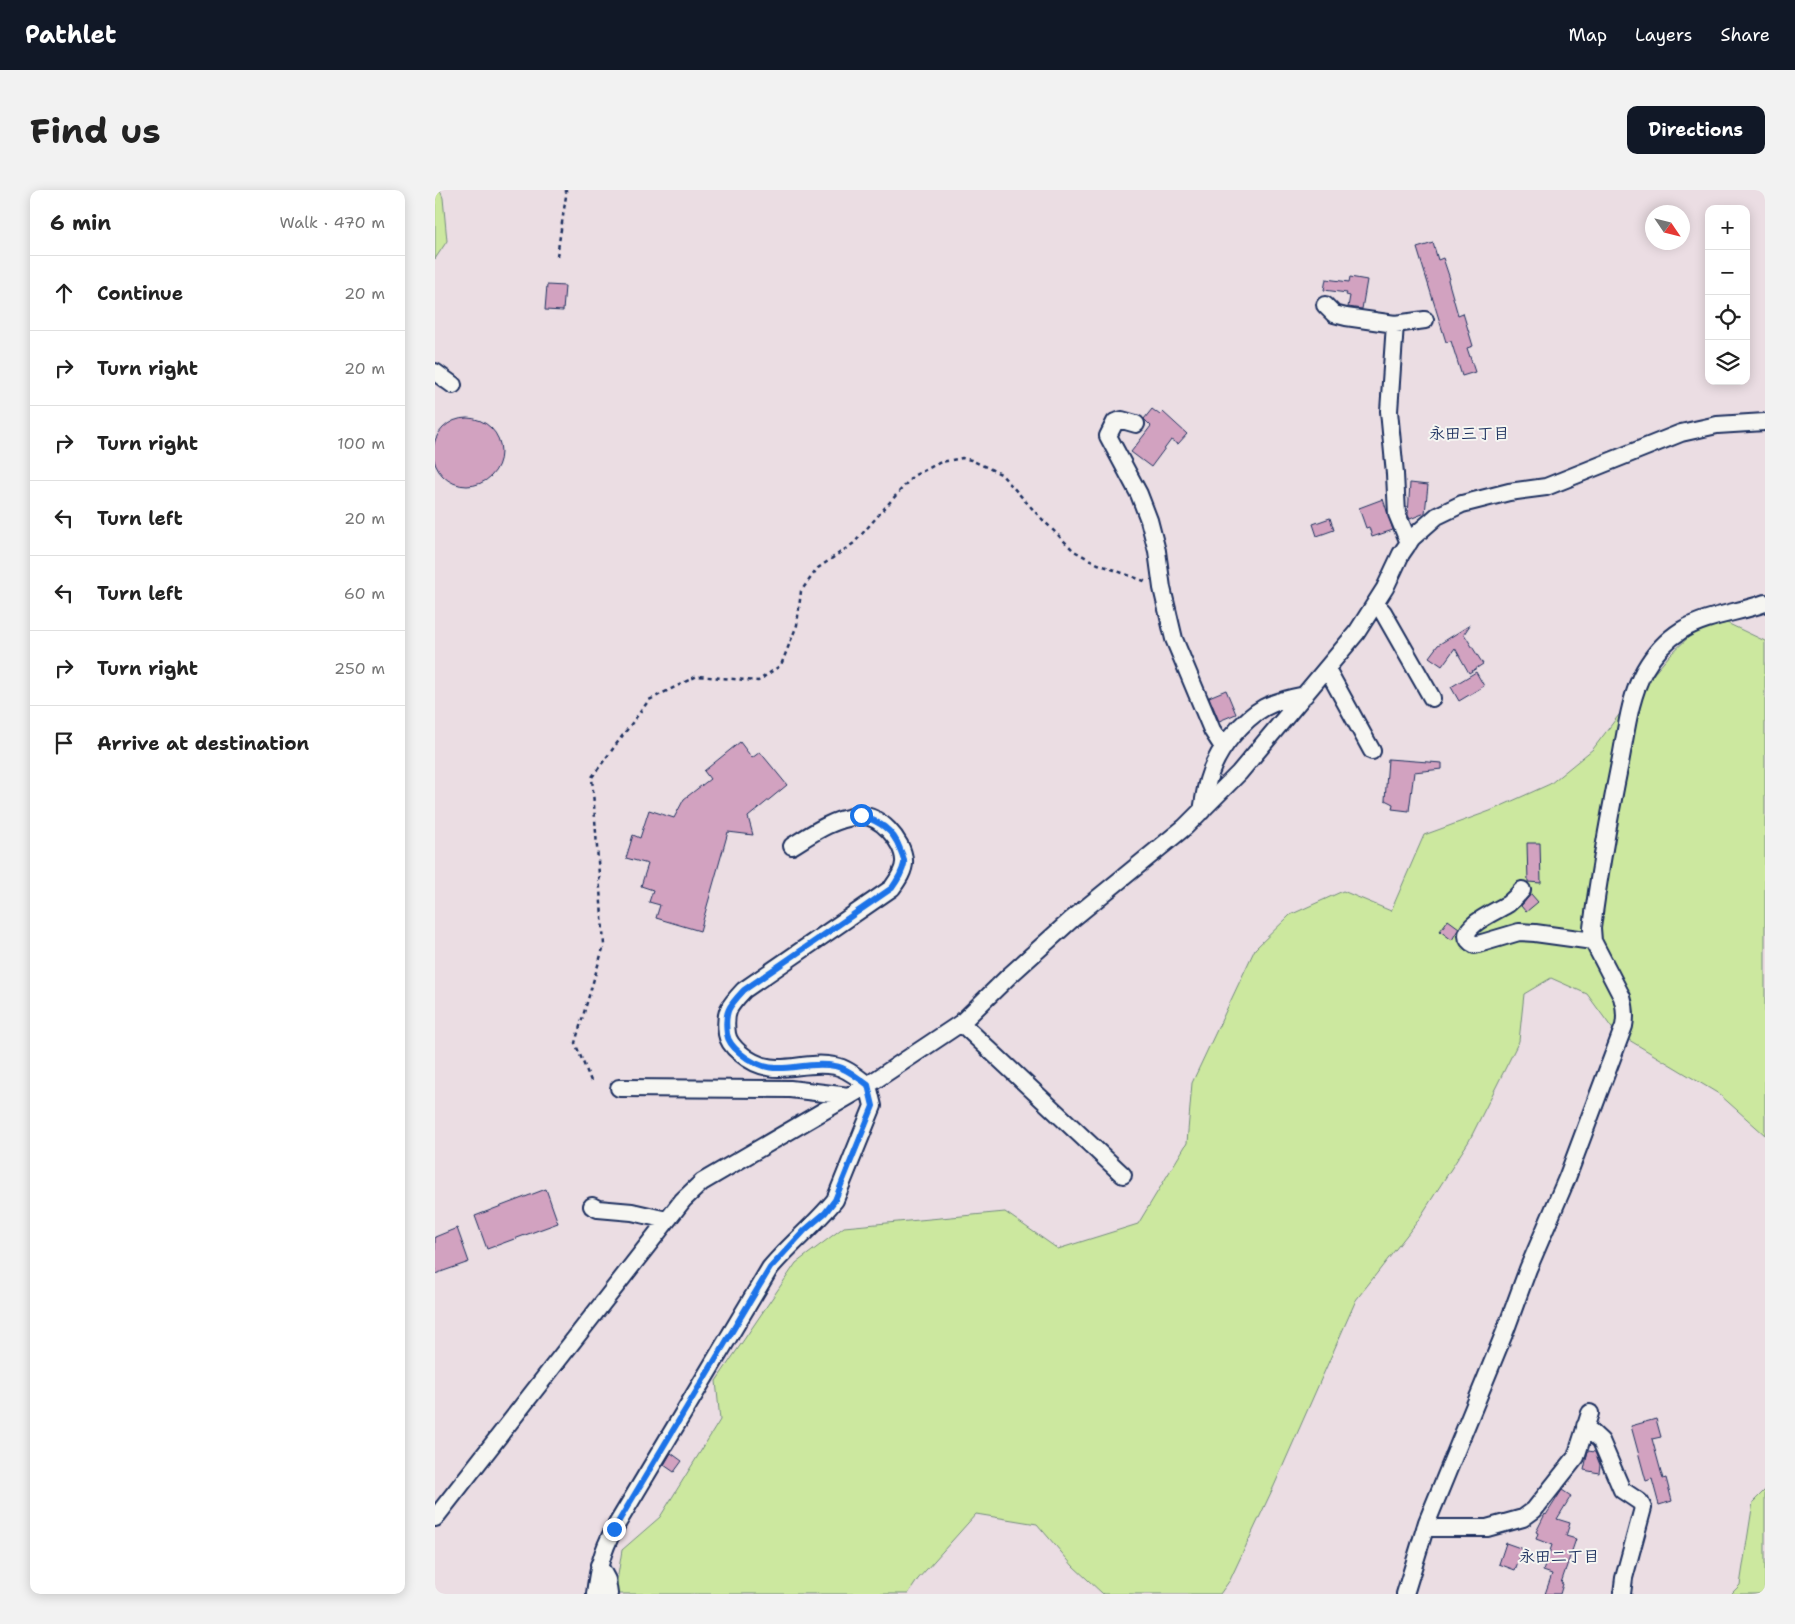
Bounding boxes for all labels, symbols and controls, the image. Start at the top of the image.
text: Pathlet [25,19,116,51]
text: Map [1569,23,1607,47]
text: Layers [1635,23,1692,47]
text: Share [1720,23,1770,47]
button: Directions [1627,106,1765,154]
text: Find us [30,107,161,154]
north arrow [1645,205,1690,250]
map controls [1705,205,1750,385]
button: + [1705,205,1750,250]
text: 6 min [50,209,111,237]
text: Walk · 470 m [280,212,385,233]
button: − [1705,250,1750,295]
icon: ahead [50,279,78,307]
text: Continue [97,281,183,306]
text: 20 m [344,283,385,304]
button: locate [1705,295,1750,340]
button: layers [1705,340,1750,385]
icon: right [50,354,78,382]
text: Turn right [97,356,198,381]
text: 20 m [344,358,385,379]
district label: 永田三丁目 [1429,423,1509,444]
icon: right [50,429,78,457]
text: Turn right [97,431,198,456]
text: 100 m [337,433,385,454]
icon: left [50,504,78,532]
text: Turn left [97,506,183,531]
text: 20 m [344,508,385,529]
icon: left [50,579,78,607]
text: Turn left [97,581,183,606]
text: 60 m [344,583,385,604]
icon: right [50,654,78,682]
text: Turn right [97,656,198,681]
text: 250 m [334,658,385,679]
icon: arrive [50,729,78,757]
text: Arrive at destination [97,731,309,756]
route start [850,804,873,827]
route end [603,1518,626,1541]
district label: 永田二丁目 [1519,1546,1599,1567]

